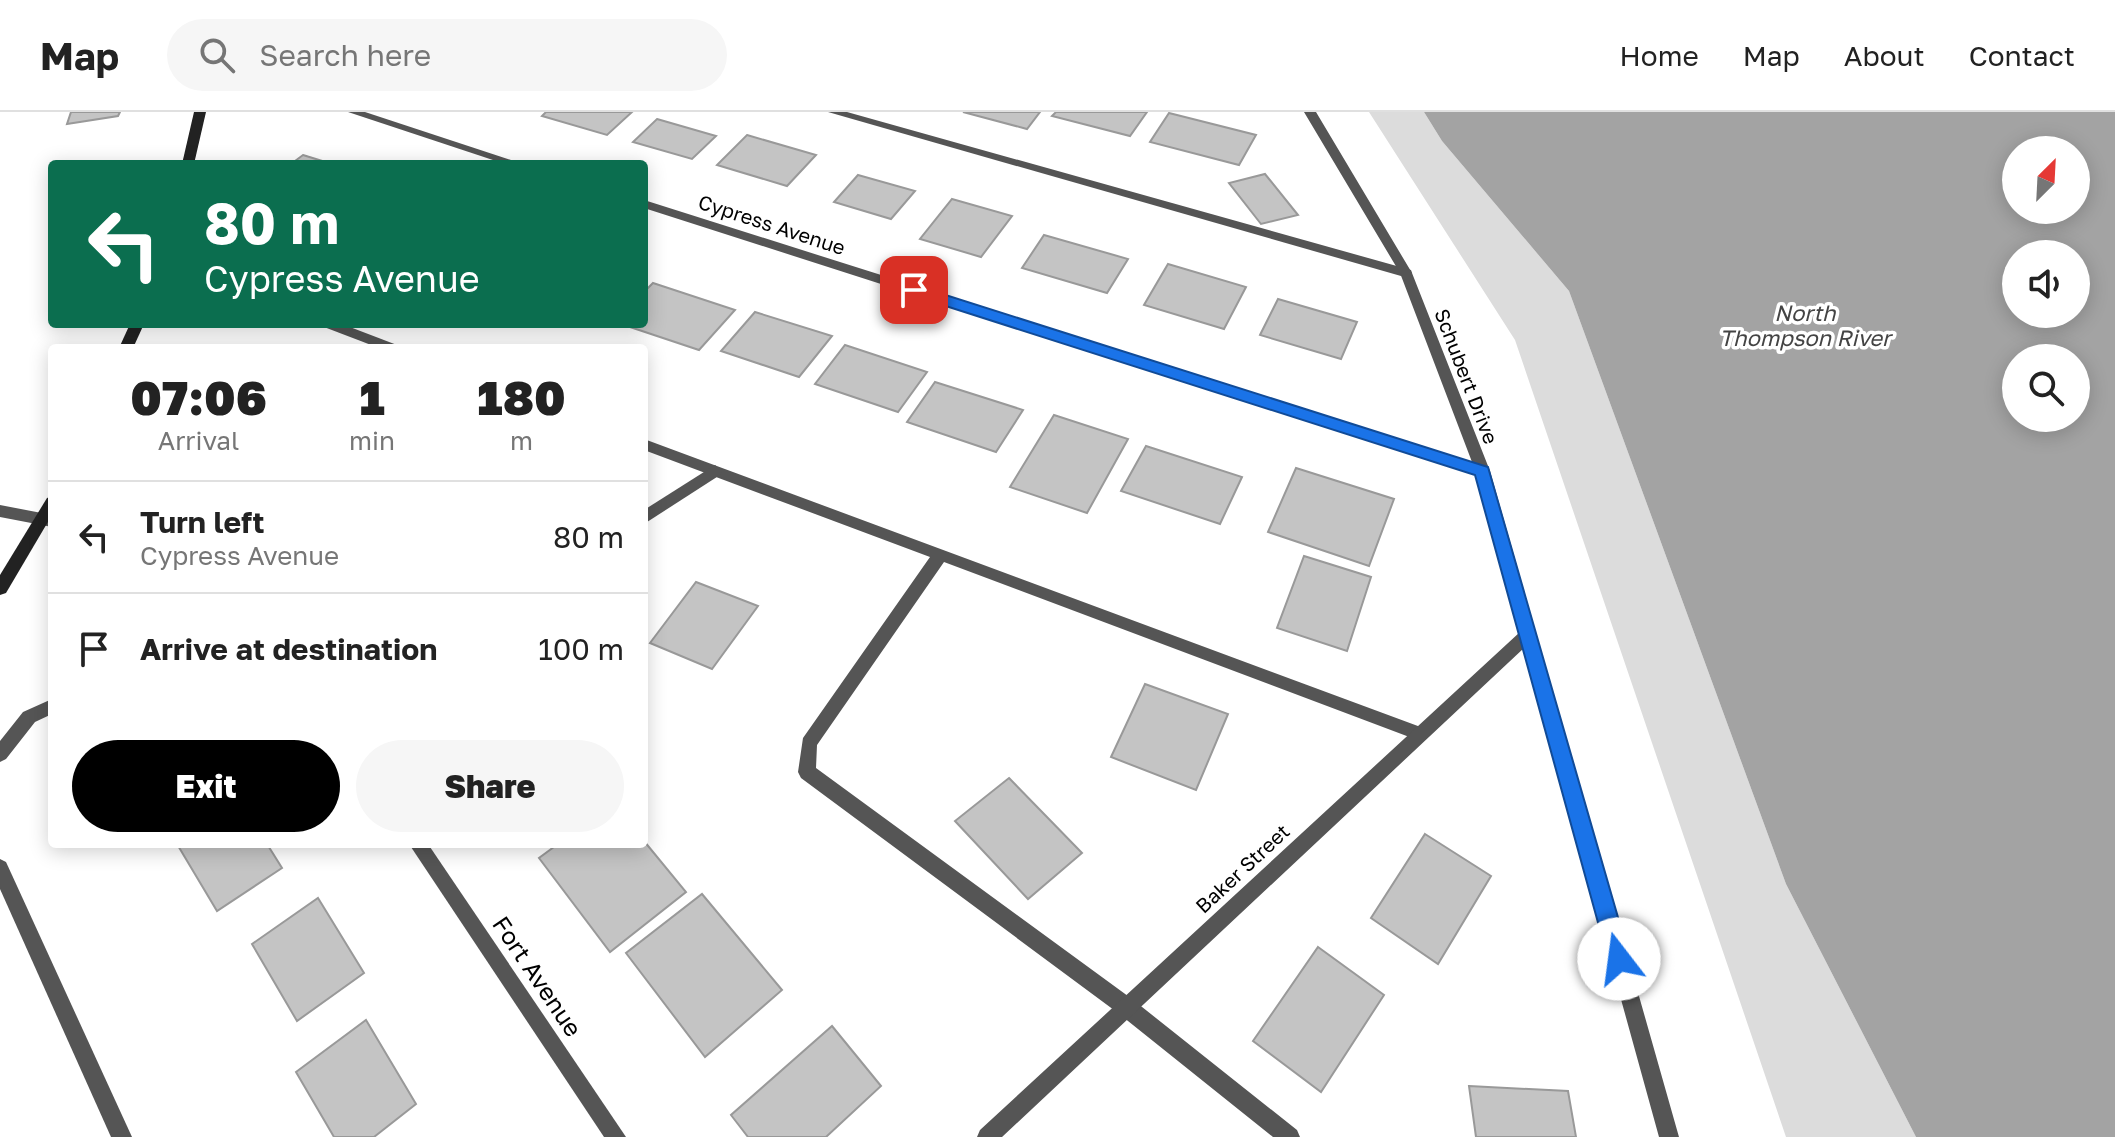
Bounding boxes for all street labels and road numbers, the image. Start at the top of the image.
street label: Cypress Avenue [695,189,849,259]
street label: Schubert Drive [1430,305,1504,447]
street label: Baker Street [1190,819,1294,917]
street label: Fort Avenue [487,910,589,1042]

